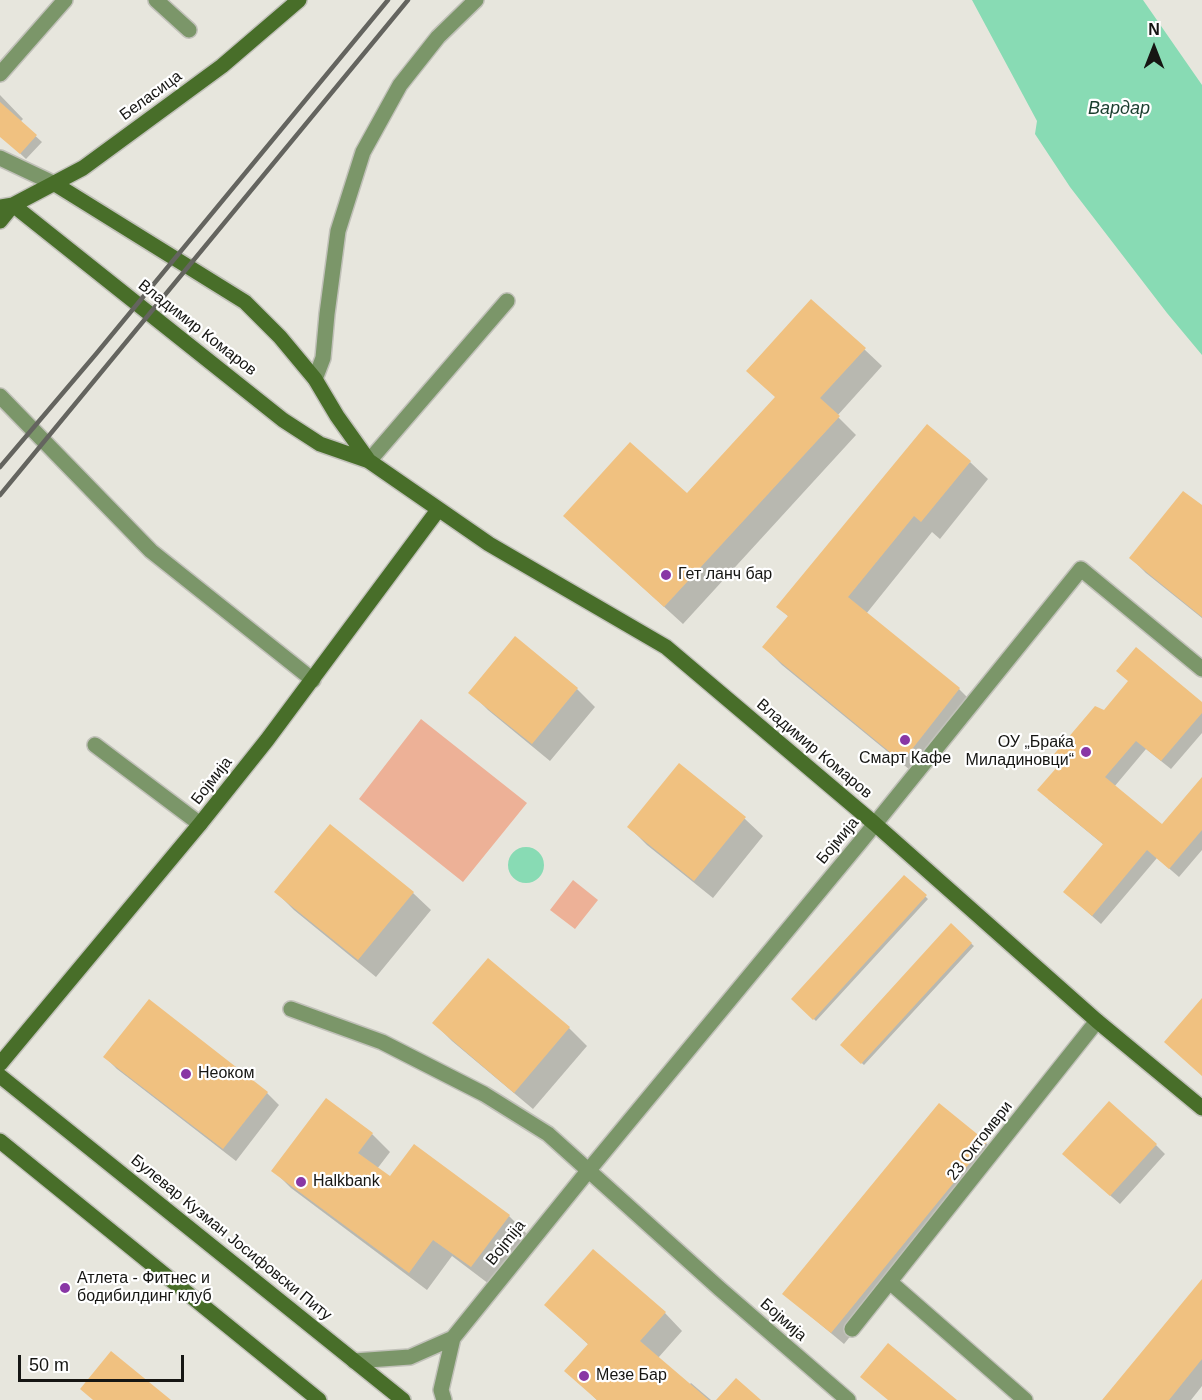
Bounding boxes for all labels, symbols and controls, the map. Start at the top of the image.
north arrow [1124,18,1184,78]
text: N [1148,21,1160,38]
street label: Беласица [116,67,186,125]
water label: Вардар [1088,98,1150,120]
street label: Владимир Комаров [134,276,260,380]
place label: Гет ланч бар [678,565,772,585]
marker: Гет ланч бар [659,568,673,582]
street label: Владимир Комаров [752,695,876,803]
marker: Смарт Кафе [898,733,912,747]
place label: ОУ „Браќа Миладиновци“ [966,733,1074,771]
marker: ОУ „Браќа Миладиновци“ [1079,745,1093,759]
place label: Смарт Кафе [859,749,951,769]
street label: Бојмија [187,753,237,809]
street label: Бојмија [813,814,863,868]
place label: Неоком [198,1064,254,1084]
marker: Неоком [179,1067,193,1081]
street label: 23 Октомври [943,1098,1017,1184]
street label: Булевар Кузман Јосифовски Питу [127,1151,335,1325]
place label: Halkbank [313,1172,380,1192]
marker: Halkbank [294,1175,308,1189]
street label: Bojmija [482,1217,530,1269]
place label: Атлета - Фитнес и бодибилдинг клуб [77,1269,212,1307]
marker: Атлета - Фитнес и бодибилдинг клуб [58,1281,72,1295]
street label: Бојмија [756,1295,810,1345]
scale bar [21,1343,188,1381]
text: 50 m [29,1355,69,1375]
place label: Мезе Бар [596,1366,667,1386]
marker: Мезе Бар [577,1369,591,1383]

